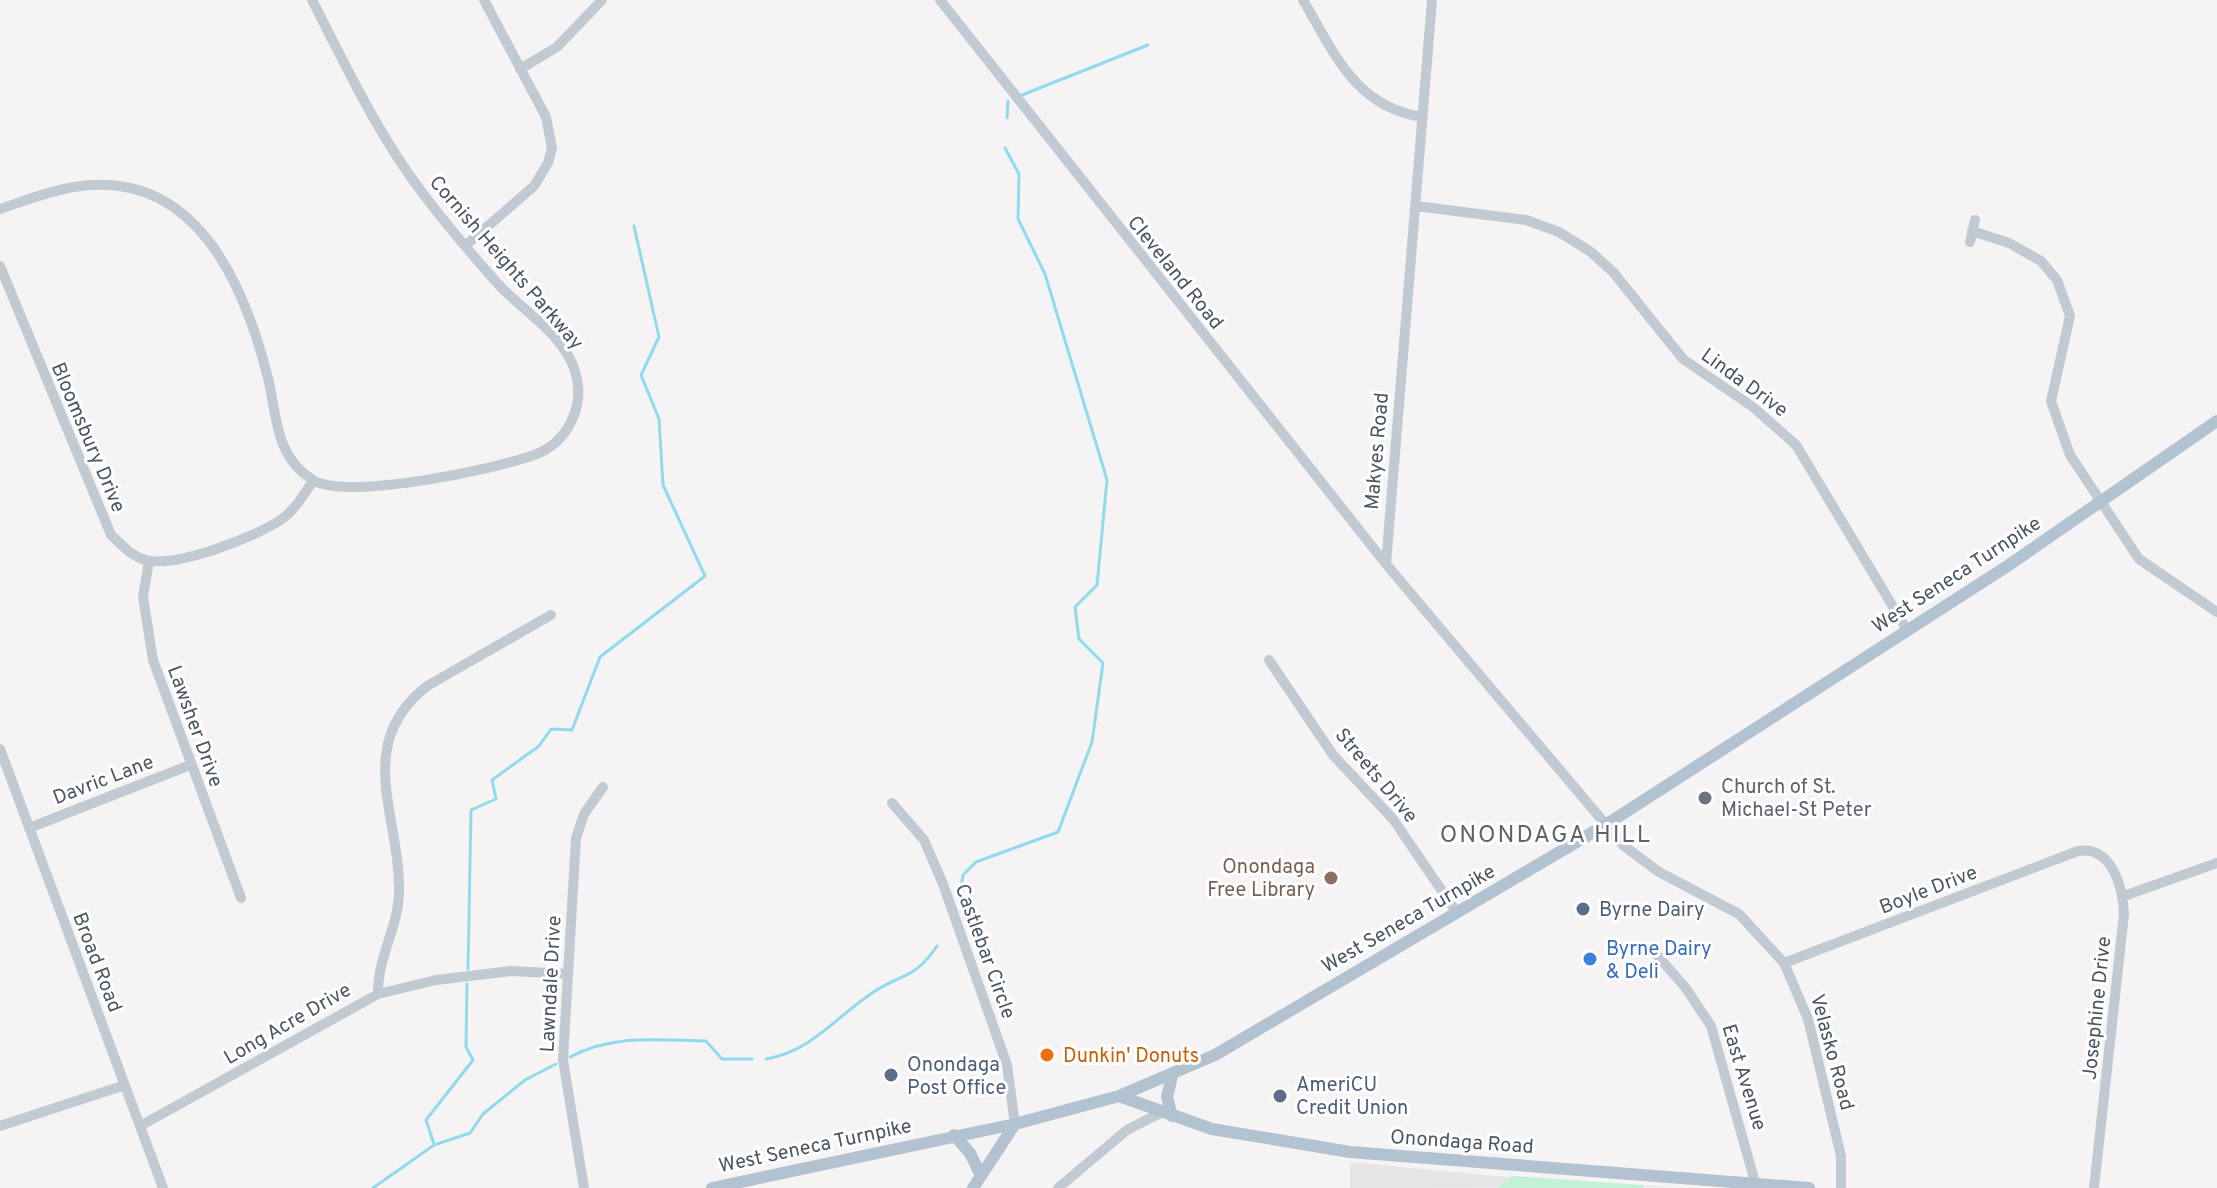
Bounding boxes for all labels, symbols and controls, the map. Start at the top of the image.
street label: Cornish Heights Parkway [422,171,589,356]
street label: Cleveland Road [1121,211,1228,336]
street label: Linda Drive [1695,343,1793,424]
street label: Bloomsbury Drive [44,359,130,517]
street label: Makyes Road [1360,391,1396,511]
street label: West Seneca Turnpike [1868,511,2047,640]
street label: Lawsher Drive [160,662,228,791]
street label: Streets Drive [1328,723,1423,829]
street label: Davric Lane [50,750,158,812]
place label: Church of St. Michael-St Peter [1721,775,1872,824]
marker: Church of St. Michael-St Peter [1696,789,1714,807]
district label: ONONDAGA HILL [1440,821,1652,851]
place label: Onondaga Free Library [1207,855,1315,904]
street label: West Seneca Turnpike [1317,859,1501,980]
street label: Boyle Drive [1876,860,1981,921]
marker: Onondaga Free Library [1322,869,1340,887]
street label: Castlebar Circle [948,881,1021,1023]
place label: Byrne Dairy [1599,898,1704,924]
marker: Byrne Dairy [1574,900,1592,918]
street label: Broad Road [65,909,127,1016]
street label: Lawndale Drive [535,915,569,1053]
street label: Josephine Drive [2078,935,2118,1081]
place label: Byrne Dairy & Deli [1606,937,1711,986]
marker: Byrne Dairy & Deli [1581,950,1599,968]
street label: Long Acre Drive [220,978,356,1072]
street label: Velasko Road [1803,992,1859,1113]
street label: East Avenue [1715,1021,1772,1134]
place label: Dunkin' Donuts [1063,1044,1199,1070]
marker: Dunkin' Donuts [1038,1046,1056,1064]
place label: Onondaga Post Office [907,1053,1006,1102]
marker: Onondaga Post Office [882,1066,900,1084]
place label: AmeriCU Credit Union [1296,1073,1408,1122]
marker: AmeriCU Credit Union [1271,1087,1289,1105]
street label: West Seneca Turnpike [717,1114,914,1180]
street label: Onondaga Road [1389,1125,1535,1161]

